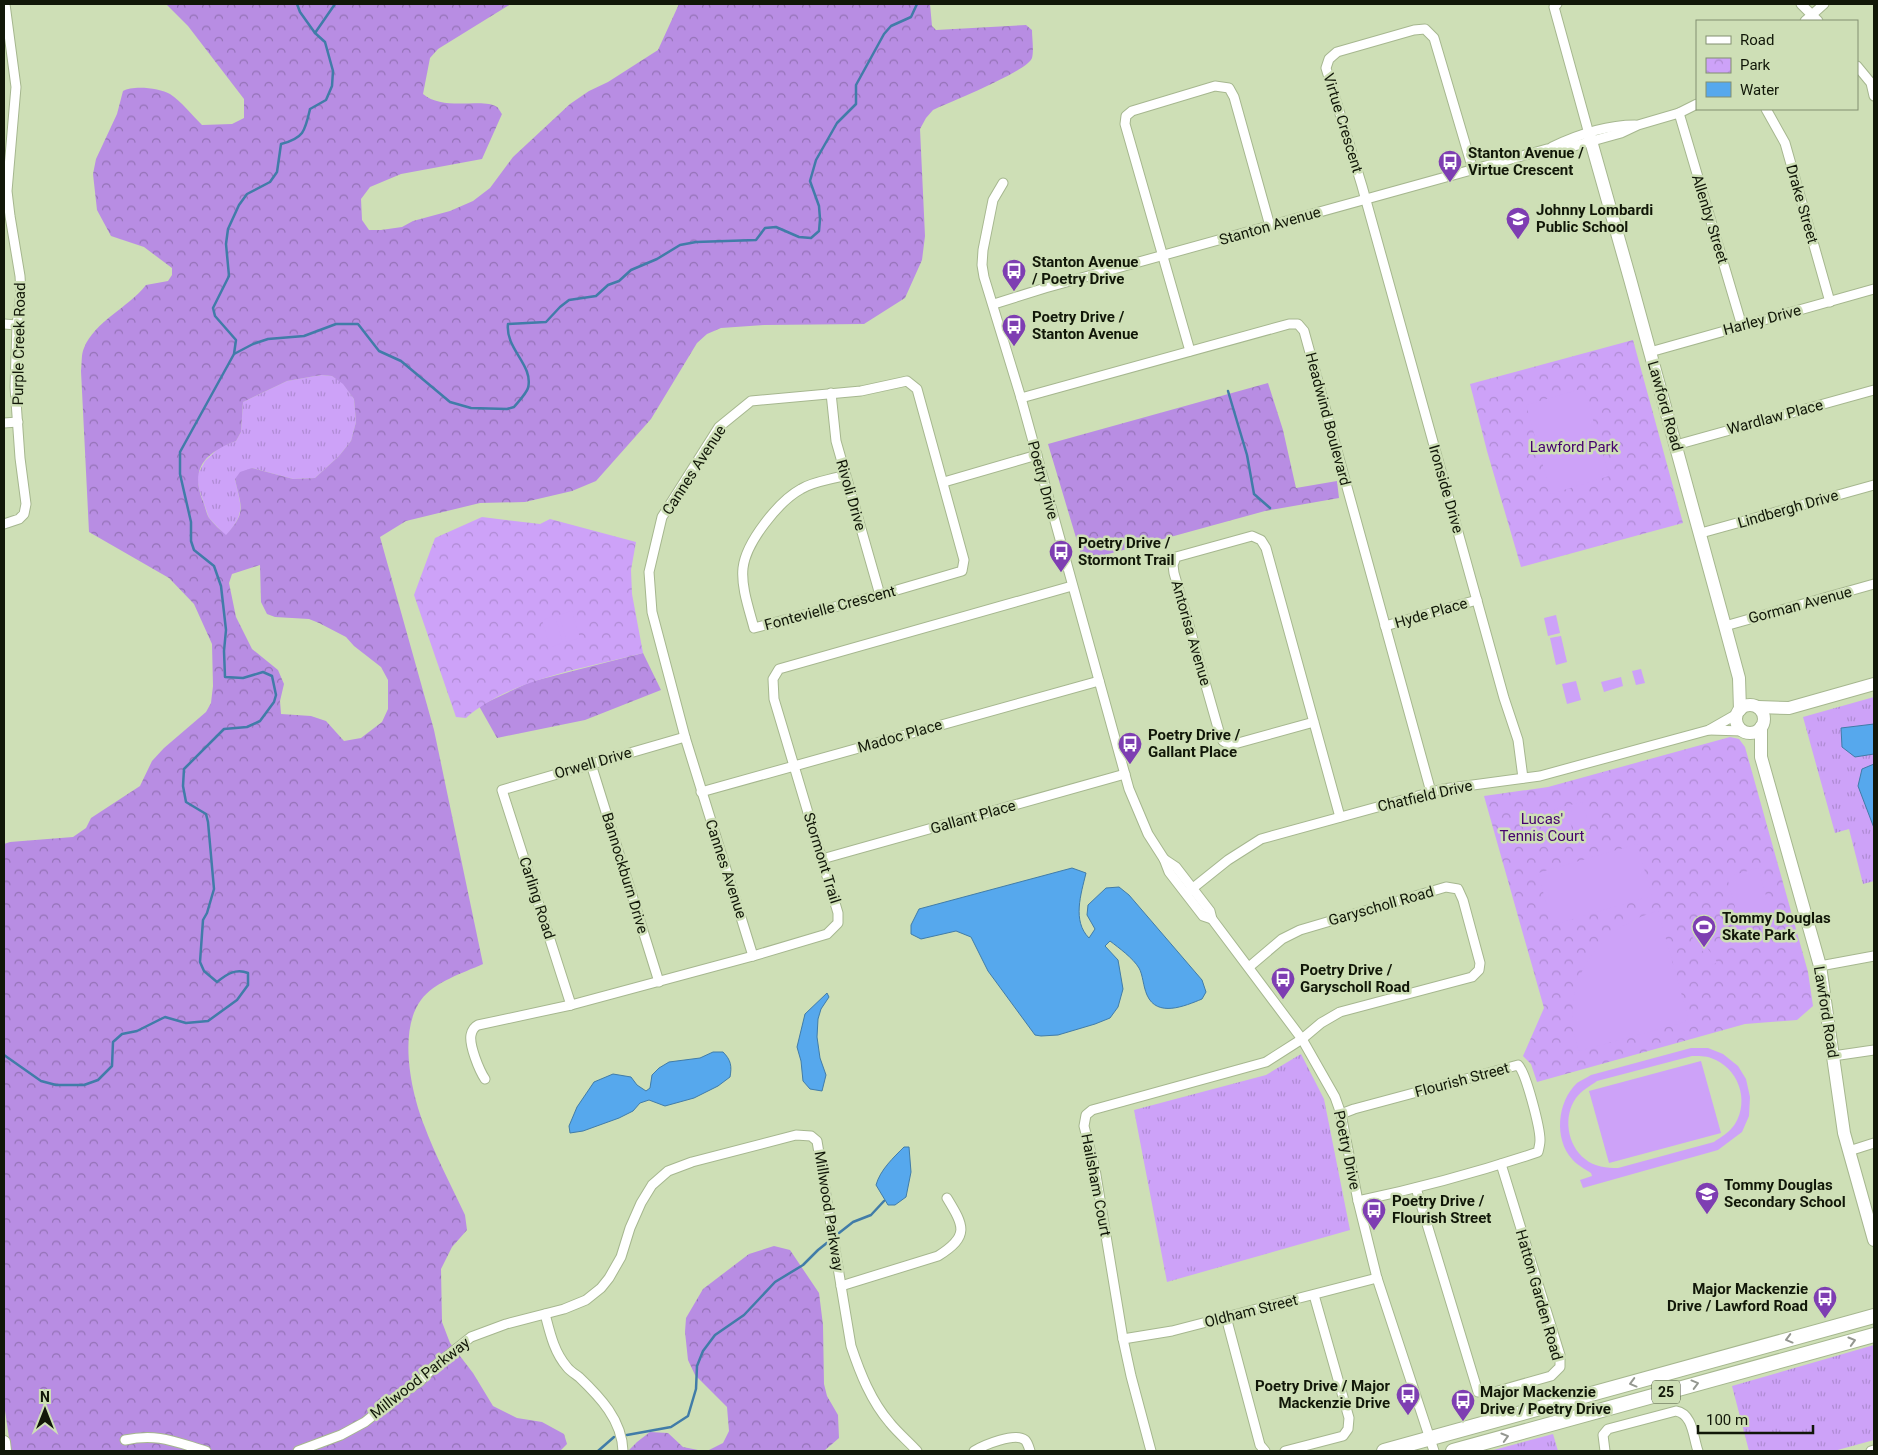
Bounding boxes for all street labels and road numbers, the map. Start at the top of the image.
street label: Virtue Crescent [1319,71,1367,175]
street label: Drake Street [1782,162,1822,246]
street label: Allenby Street [1688,172,1732,266]
street label: Stanton Avenue [1217,203,1323,249]
street label: Purple Creek Road [9,282,29,406]
street label: Harley Drive [1721,301,1803,339]
street label: Headwind Boulevard [1302,350,1354,488]
street label: Lawford Road [1644,359,1686,453]
street label: Wardlaw Place [1725,396,1825,438]
street label: Cannes Avenue [658,422,730,518]
street label: Poetry Drive [1024,439,1062,521]
street label: Ironside Drive [1425,443,1467,535]
street label: Rivoli Drive [832,457,870,533]
street label: Lindbergh Drive [1736,486,1840,532]
street label: Antorisa Avenue [1167,578,1215,688]
street label: Fontevielle Crescent [762,582,898,634]
street label: Gorman Avenue [1746,583,1854,627]
street label: Hyde Place [1393,594,1470,632]
street label: Madoc Place [856,715,944,757]
street label: Orwell Drive [552,743,634,783]
street label: Chatfield Drive [1376,776,1474,816]
street label: Gallant Place [928,796,1018,838]
street label: Bannockburn Drive [598,810,652,936]
street label: Stormont Trail [800,810,844,906]
street label: Cannes Avenue [702,817,750,921]
street label: Carling Road [515,855,559,941]
street label: Garyscholl Road [1326,882,1436,930]
street label: Lawford Road [1810,965,1842,1059]
street label: Flourish Street [1413,1059,1511,1101]
street label: Poetry Drive [1330,1109,1364,1191]
street label: Hailsham Court [1077,1132,1115,1238]
street label: Millwood Parkway [811,1150,847,1272]
street label: Hatton Garden Road [1512,1228,1566,1362]
street label: Oldham Street [1203,1291,1299,1331]
street label: Millwood Parkway [367,1334,473,1422]
road number: 25 [1652,1380,1680,1404]

